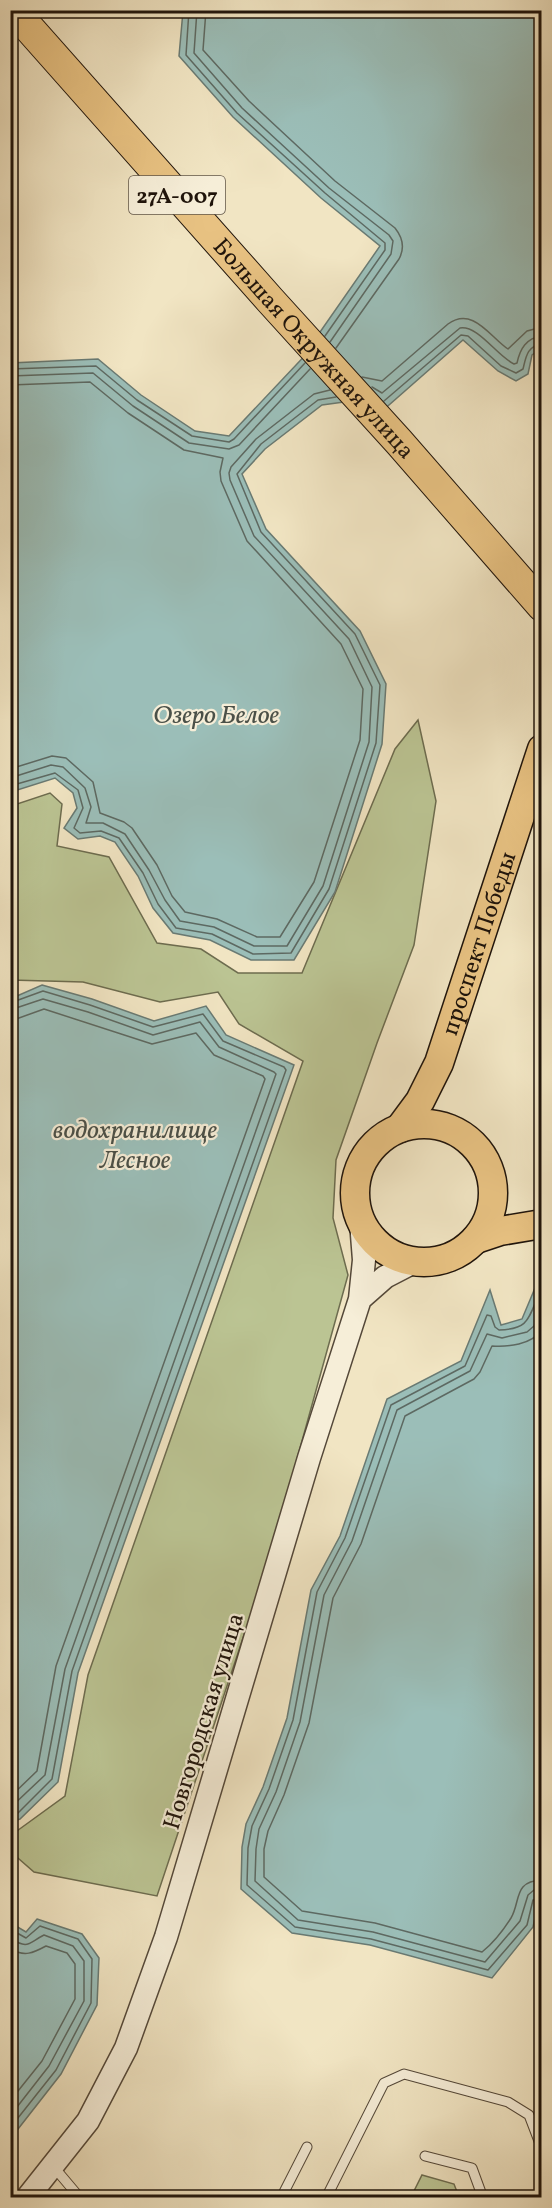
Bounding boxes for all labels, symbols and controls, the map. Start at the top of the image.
road number: 27А-007 [129,176,225,214]
street label: Большая Окружная улица [204,231,422,468]
water label: Озеро Белое [153,698,280,734]
street label: проспект Победы [434,848,526,1040]
water label: водохранилище Лесное [53,1113,217,1179]
street label: Новгородская улица [156,1609,254,1834]

